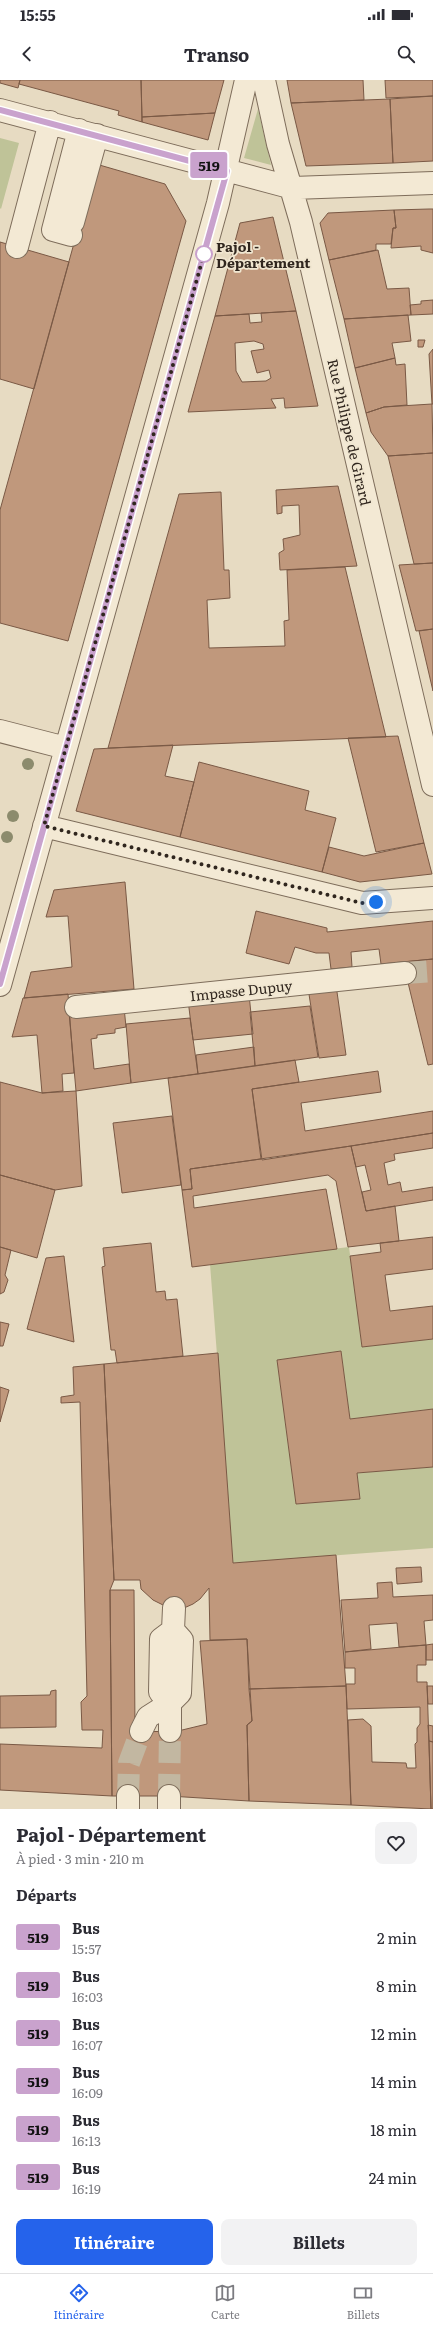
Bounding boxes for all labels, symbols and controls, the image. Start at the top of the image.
text: 15:55 [20,3,56,26]
text: Transo [184,41,249,68]
icon: back [16,43,38,65]
icon: search [395,43,417,65]
line badge: 519 [186,152,232,178]
text: 519 [198,155,220,175]
place label: Pajol - Département [216,236,311,272]
marker: Pajol - Département [195,245,213,263]
street label: Rue Philippe de Girard [323,357,377,508]
your location [366,892,386,912]
street label: Impasse Dupuy [189,975,294,1005]
text: Pajol - Département [16,1820,206,1848]
button: heart [375,1822,417,1864]
text: À pied · 3 min · 210 m [16,1849,144,1868]
text: Départs [16,1883,76,1906]
text: Bus [72,1916,100,1939]
text: 2 min [377,1926,417,1949]
text: 519 [27,1927,49,1947]
text: 15:57 [72,1939,101,1958]
text: Bus [72,1964,100,1987]
text: 8 min [376,1974,417,1997]
text: 519 [27,1975,49,1995]
text: 16:03 [72,1987,103,2006]
text: Bus [72,2012,100,2035]
text: 12 min [371,2022,417,2045]
text: 519 [27,2023,49,2043]
text: 16:07 [72,2035,103,2054]
text: Bus [72,2060,100,2083]
text: 14 min [371,2070,417,2093]
text: 519 [27,2071,49,2091]
text: 16:09 [72,2083,103,2102]
text: Bus [72,2108,100,2131]
text: 18 min [370,2118,417,2141]
text: 519 [27,2119,49,2139]
text: 16:13 [72,2131,101,2150]
text: Bus [72,2156,100,2179]
text: 24 min [369,2166,417,2189]
text: 519 [27,2167,49,2187]
text: 16:19 [72,2179,101,2198]
button: Itinéraire [16,2219,213,2265]
button: Billets [221,2219,417,2265]
tab: Itinéraire [53,2282,104,2322]
tab: Carte [211,2282,240,2322]
tab: Billets [347,2282,380,2322]

